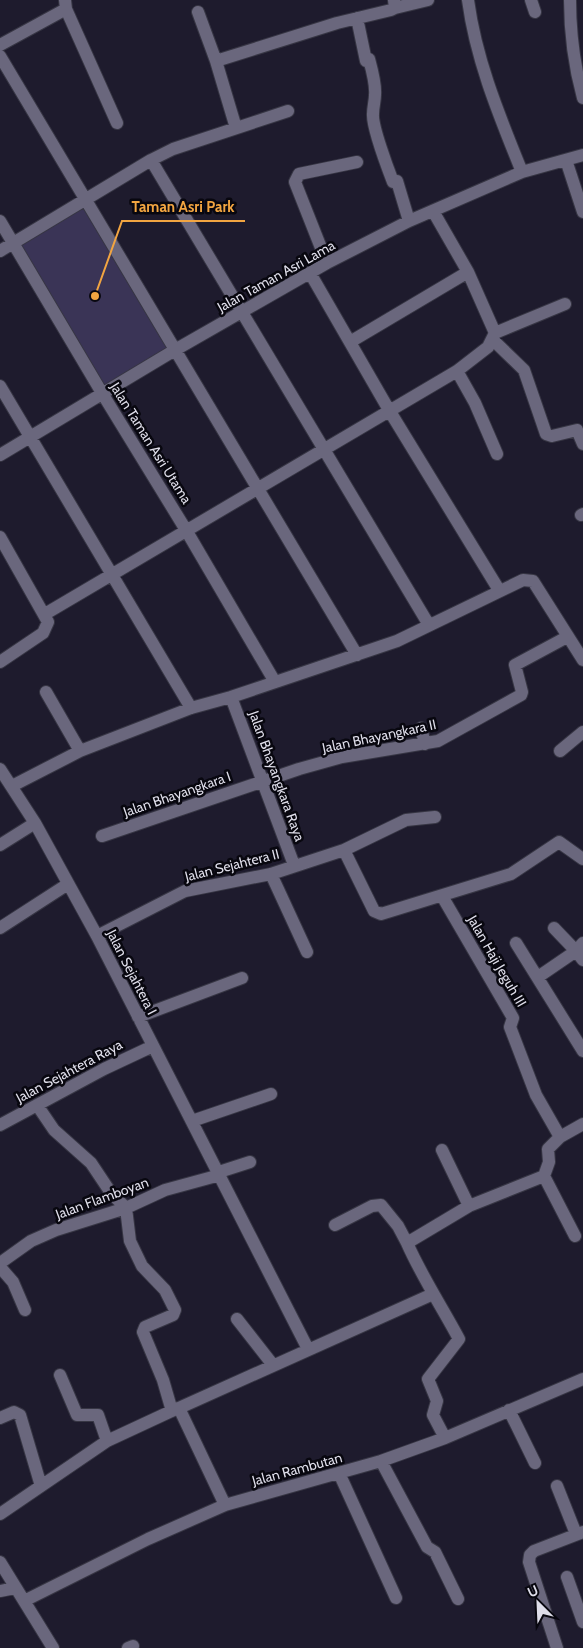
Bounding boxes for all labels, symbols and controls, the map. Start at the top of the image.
callout: Taman Asri Park [122,191,245,221]
text: Taman Asri Park [131,198,235,216]
street label: Jalan Taman Asri Lama [213,236,338,316]
street label: Jalan Taman Asri Utama [106,378,196,507]
street label: Jalan Bhayangkara Raya [245,707,309,844]
street label: Jalan Bhayangkara II [319,715,438,757]
street label: Jalan Bhayangkara I [120,767,233,821]
street label: Jalan Sejahtera II [182,845,281,886]
street label: Jalan Haji Jeguh III [463,911,531,1010]
street label: Jalan Sejahtera I [102,925,161,1018]
street label: Jalan Sejahtera Raya [12,1035,126,1107]
street label: Jalan Flamboyan [52,1173,151,1223]
street label: Jalan Rambutan [249,1448,344,1490]
north arrow [513,1578,563,1628]
text: U [524,1581,541,1601]

